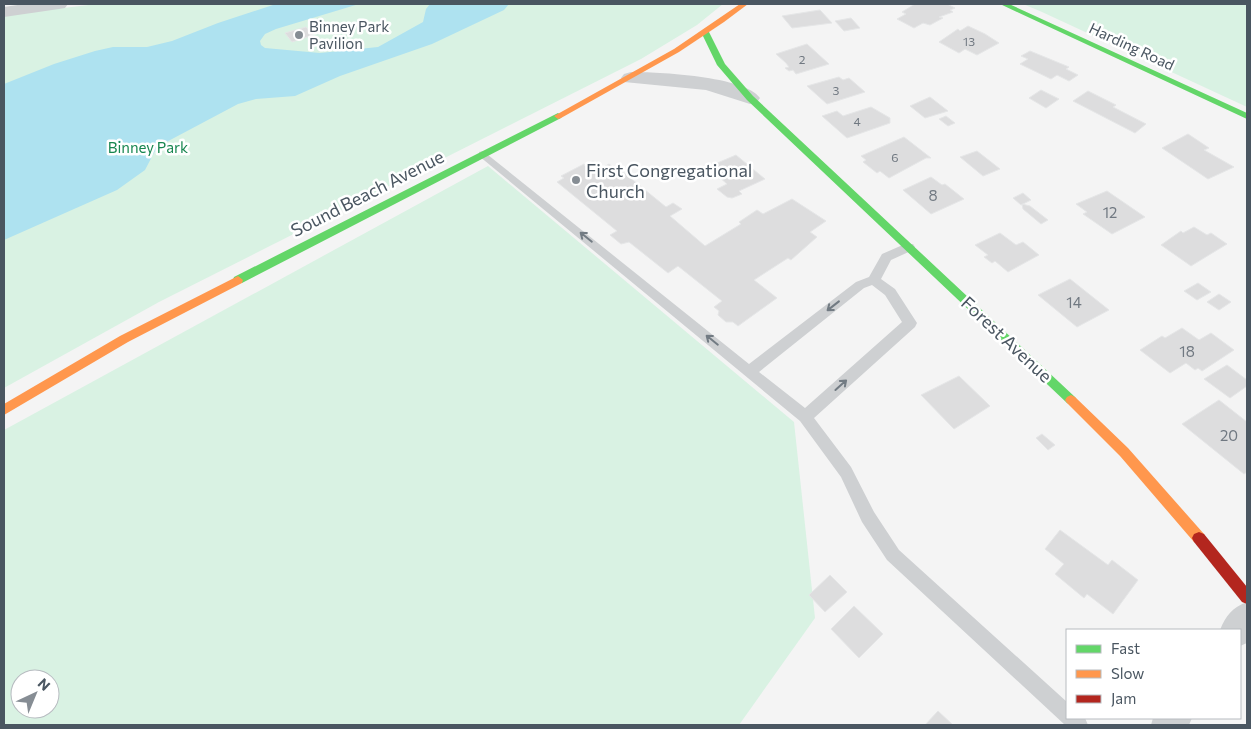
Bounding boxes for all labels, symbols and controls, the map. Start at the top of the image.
place label: Binney Park Pavilion [309,17,389,52]
street label: Harding Road [1087,18,1177,74]
marker: Binney Park Pavilion [293,29,305,41]
house number: 13 [963,34,975,48]
house number: 2 [799,52,806,66]
house number: 3 [833,83,840,97]
house number: 4 [853,114,861,128]
park label: Binney Park [108,138,188,156]
street label: Sound Beach Avenue [287,145,447,241]
house number: 6 [891,150,899,164]
place label: First Congregational Church [586,159,752,202]
marker: First Congregational Church [570,174,582,186]
house number: 8 [928,186,938,204]
house number: 12 [1103,203,1117,221]
one-way arrow [580,232,593,243]
street label: Forest Avenue [957,291,1057,387]
house number: 14 [1066,293,1082,311]
one-way arrow [827,300,840,311]
one-way arrow [706,334,719,345]
house number: 18 [1179,342,1195,360]
one-way arrow [835,379,848,391]
house number: 20 [1220,426,1238,444]
legend [1066,629,1241,719]
text: Fast [1111,639,1140,657]
text: Slow [1111,664,1144,682]
north arrow [10,669,60,719]
text: N [35,675,54,694]
text: Jam [1111,689,1136,707]

